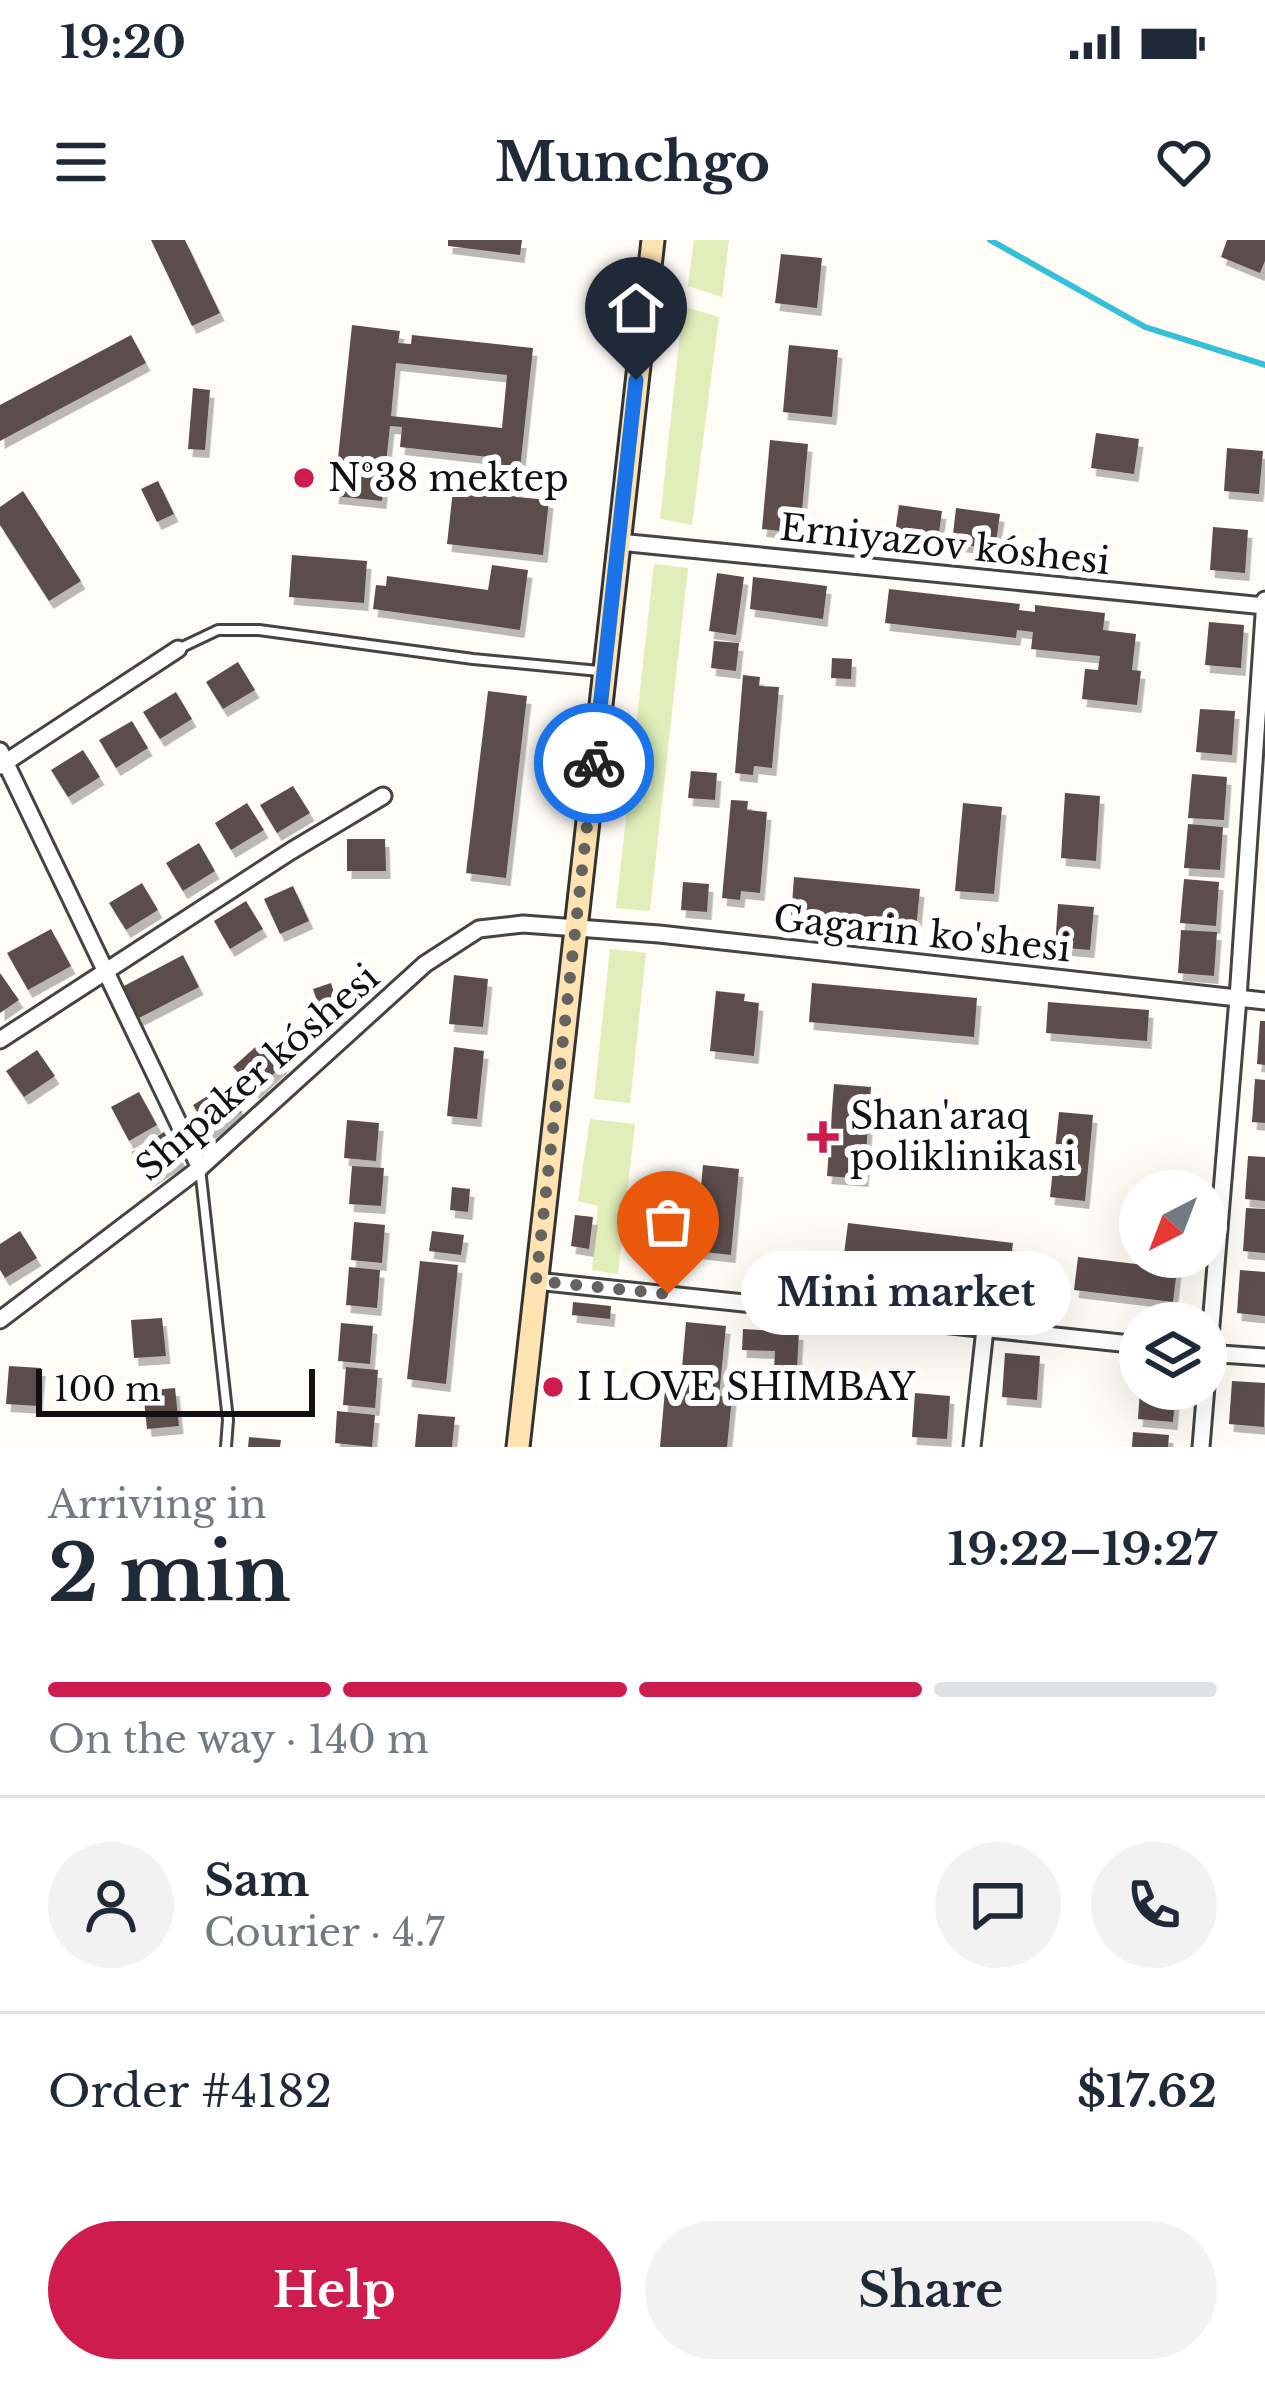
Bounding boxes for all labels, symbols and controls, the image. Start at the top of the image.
text: 19:20 [60,14,186,70]
icon: menu [48,129,114,195]
text: Munchgo [495,129,770,196]
icon: heart [1151,129,1217,195]
pin [585,257,687,380]
icon: home [603,275,669,341]
place label: №38 mektep [328,456,569,501]
marker: №38 mektep [291,465,317,491]
street label: Erniyazov kóshesi [778,505,1112,584]
courier [534,703,654,823]
icon: bike [561,730,627,796]
street label: Gagarin ko'shesi [771,896,1073,971]
street label: Shıpaker kóshesi [127,955,388,1190]
place label: Shan'araq poliklinikasi [850,1094,1076,1180]
marker: Shan'araq poliklinikasi [807,1121,839,1153]
north arrow [1119,1170,1227,1278]
map controls [1119,1170,1227,1410]
pin [617,1171,719,1294]
icon: bag [635,1189,701,1255]
callout: Mini market [740,1252,1070,1336]
text: Mini market [776,1268,1036,1317]
button: layers [1119,1302,1227,1410]
scale bar [36,1363,315,1416]
place label: I LOVE SHIMBAY [577,1365,916,1410]
text: 100 m [54,1369,161,1410]
marker: I LOVE SHIMBAY [540,1374,566,1400]
text: Arriving in [48,1480,267,1529]
text: 19:22–19:27 [948,1521,1217,1577]
text: 2 min [48,1525,291,1622]
text: On the way · 140 m [48,1715,429,1764]
button: person [48,1842,174,1968]
button: chat [935,1842,1061,1968]
button: phone [1091,1842,1217,1968]
text: Sam [204,1852,309,1908]
text: Courier · 4.7 [204,1908,445,1957]
text: Order #4182 [48,2063,332,2119]
text: $17.62 [1077,2063,1217,2119]
button: Help [48,2221,621,2359]
button: Share [645,2221,1217,2359]

